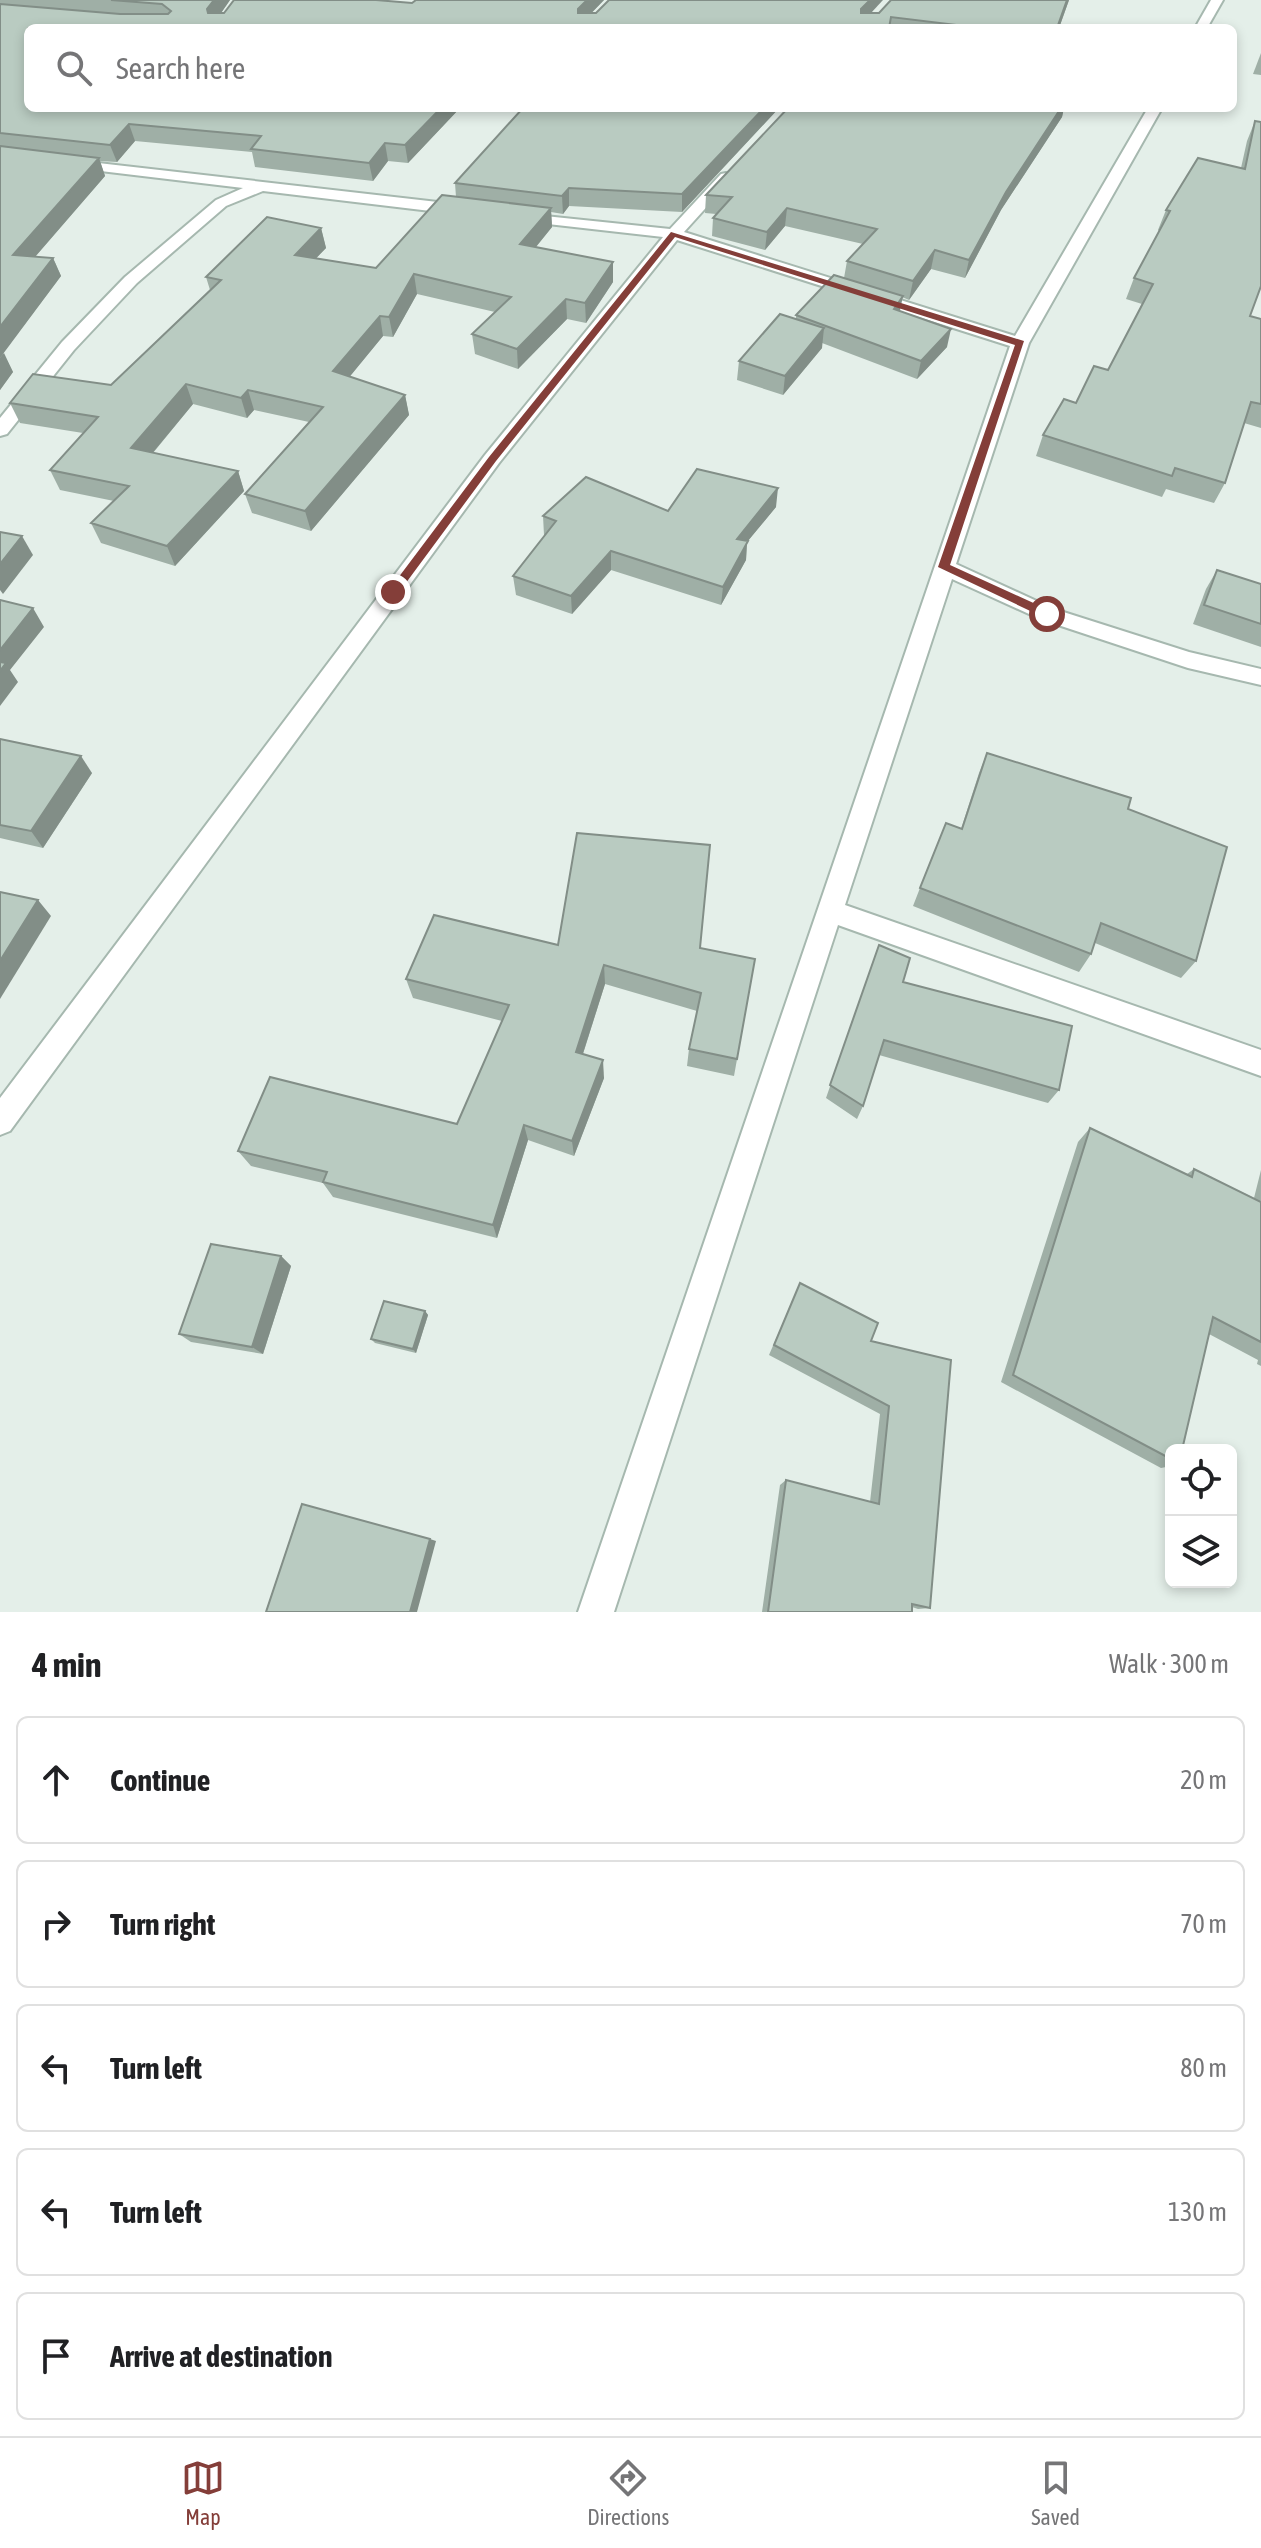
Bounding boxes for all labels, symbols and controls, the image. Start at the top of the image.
search box [24,24,1237,112]
icon: search [52,46,96,90]
text: Search here [116,51,245,85]
route end [375,574,411,610]
route start [1029,596,1065,632]
map controls [1165,1444,1237,1588]
button: locate [1165,1444,1237,1516]
button: layers [1165,1516,1237,1588]
text: 4 min [32,1645,101,1684]
text: Walk · 300 m [1109,1649,1229,1679]
icon: ahead [34,1758,78,1802]
text: Continue [110,1763,210,1797]
text: 20 m [1180,1765,1227,1795]
icon: right [34,1902,78,1946]
text: Turn right [110,1907,216,1941]
text: 70 m [1180,1909,1227,1939]
icon: left [34,2046,78,2090]
text: Turn left [110,2051,202,2085]
text: 80 m [1180,2053,1227,2083]
icon: left [34,2190,78,2234]
text: Turn left [110,2195,202,2229]
text: 130 m [1168,2197,1227,2227]
icon: arrive [34,2334,78,2378]
text: Arrive at destination [110,2339,332,2373]
tab: Map [181,2456,225,2530]
tab: Directions [587,2456,669,2530]
tab: Saved [1031,2456,1080,2530]

